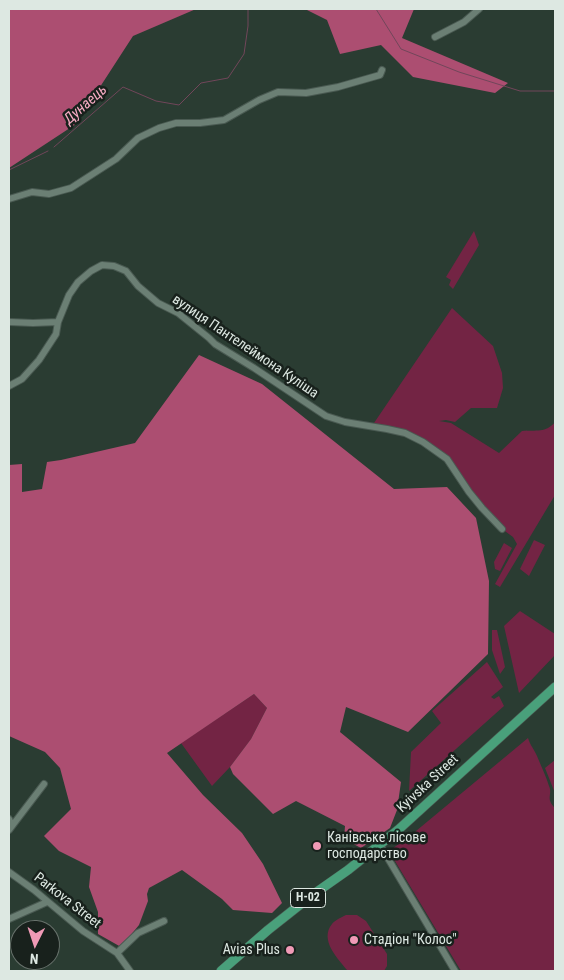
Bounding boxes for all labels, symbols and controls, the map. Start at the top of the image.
water label: Дунаець [61,81,111,129]
street label: вулиця Пантелеймона Куліша [169,292,321,402]
street label: Kyivska Street [394,751,462,817]
place label: Канівське лісове господарство [327,830,426,862]
marker: Канівське лісове господарство [311,840,323,852]
street label: Parkova Street [30,870,104,932]
road number: Н-02 [290,888,326,908]
north arrow [10,920,60,970]
place label: Стадіон "Колос" [364,932,457,948]
marker: Стадіон "Колос" [348,934,360,946]
place label: Avias Plus [223,942,280,958]
marker: Avias Plus [284,944,296,956]
text: N [29,951,39,967]

